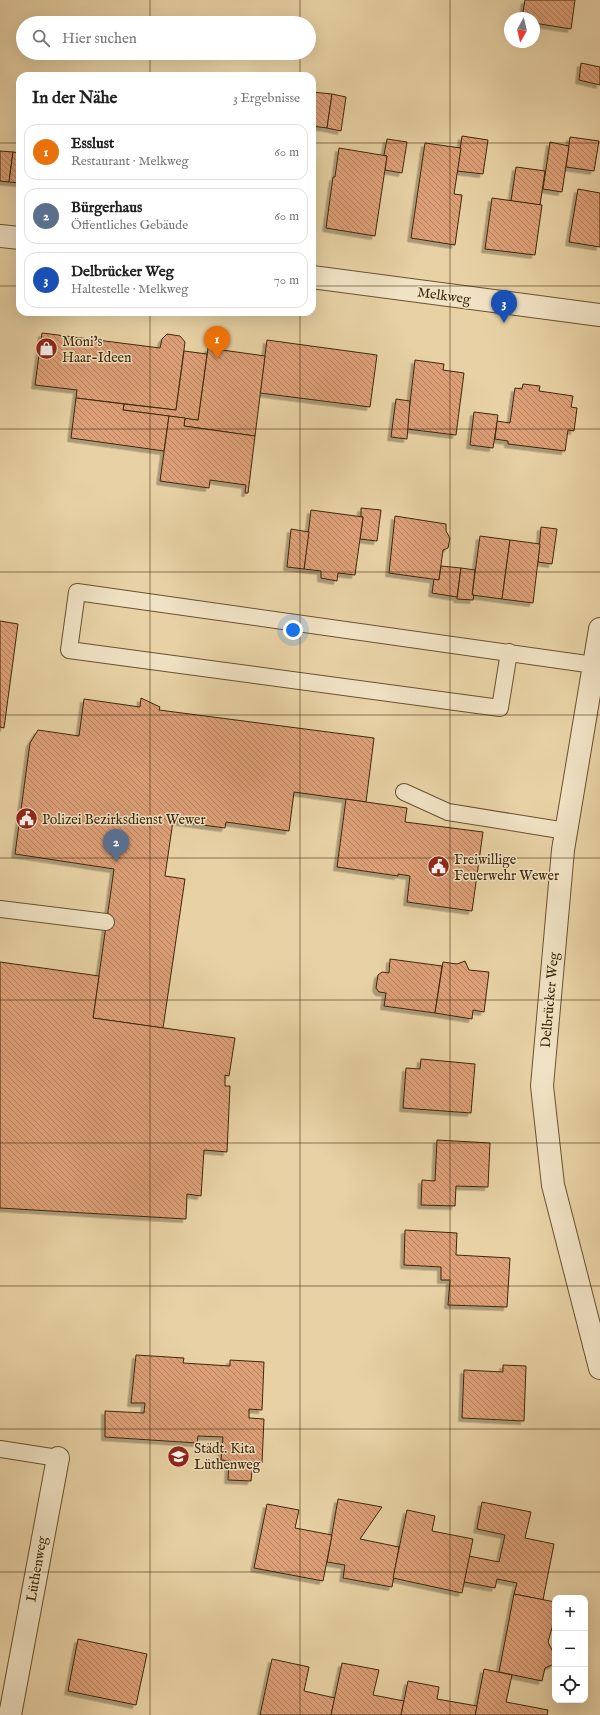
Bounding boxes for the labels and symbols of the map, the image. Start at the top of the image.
north arrow [504,12,540,48]
street label: Melkweg [416,283,472,309]
pin: 3 [491,290,517,323]
pin: 1 [204,326,230,359]
place label: Moni's Haar-Ideen [62,333,132,367]
shop icon: Moni's Haar-Ideen [33,336,59,362]
your location [283,620,303,640]
public building icon: Polizei Bezirksdienst Wewer [14,806,40,832]
place label: Polizei Bezirksdienst Wewer [42,811,206,829]
pin: 2 [103,829,129,862]
place label: Freiwillige Feuerwehr Wewer [454,851,559,885]
public building icon: Freiwillige Feuerwehr Wewer [426,854,452,880]
street label: Delbrücker Weg [537,951,563,1049]
place label: Städt. Kita Lüthenweg [194,1440,261,1474]
school or university icon: Städt. Kita Lüthenweg [165,1443,191,1469]
street label: Lüthenweg [22,1535,52,1603]

